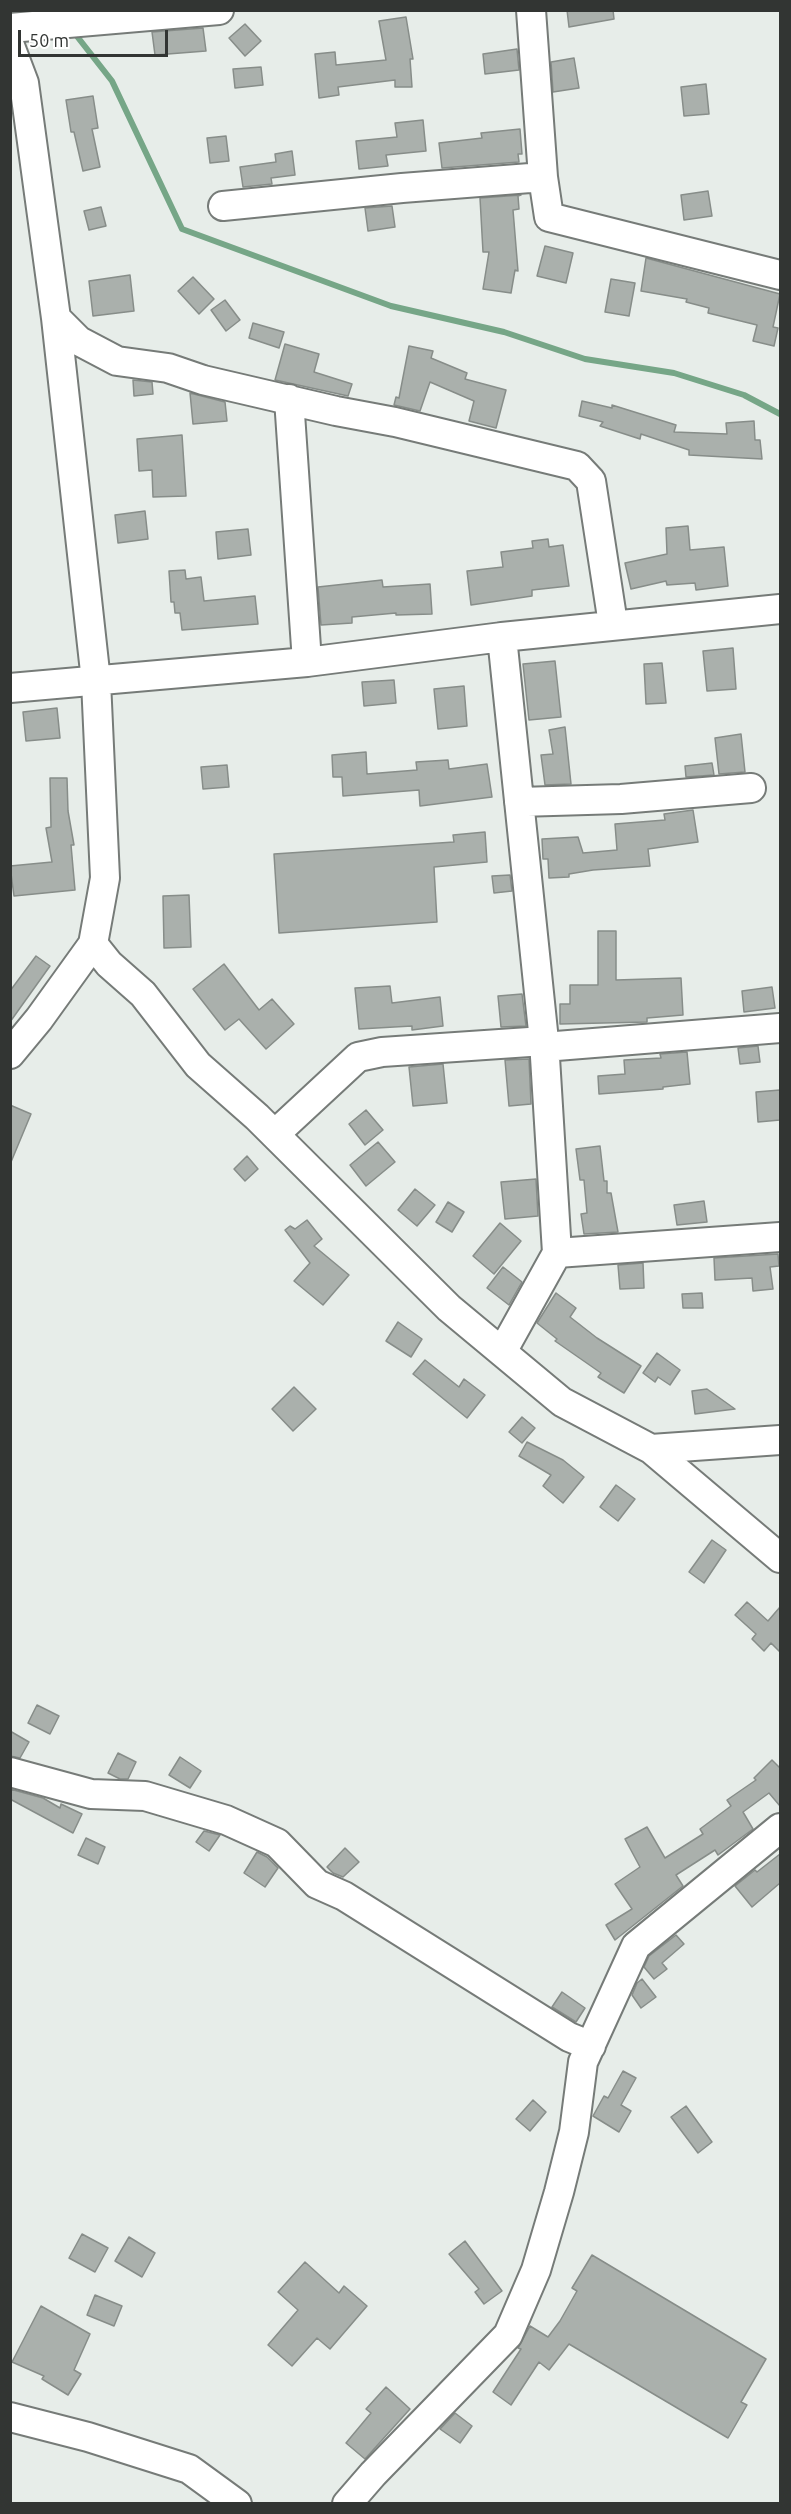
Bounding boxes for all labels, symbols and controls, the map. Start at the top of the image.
scale bar [21,18,171,56]
text: 50 m [29,30,69,50]

